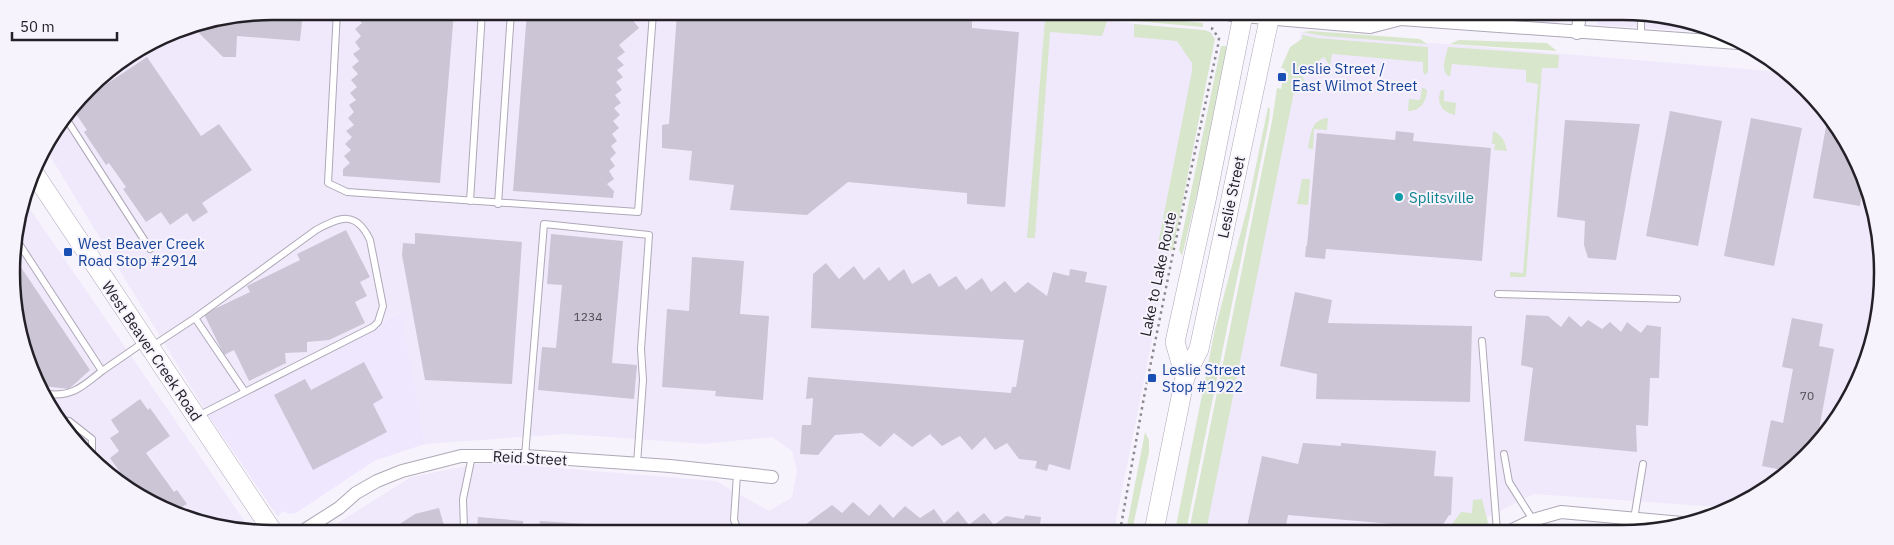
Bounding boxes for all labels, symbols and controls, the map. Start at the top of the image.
scale bar [12,10,118,42]
text: 50 m [20,17,55,36]
place label: Leslie Street / East Wilmot Street [1292,59,1417,95]
marker: Leslie Street / East Wilmot Street [1276,71,1288,83]
street label: Leslie Street [1213,154,1249,240]
place label: Splitsville [1409,188,1474,207]
marker: Splitsville [1393,191,1405,203]
street label: Lake to Lake Route [1136,210,1180,338]
place label: West Beaver Creek Road Stop #2914 [78,234,205,270]
marker: West Beaver Creek Road Stop #2914 [62,246,74,258]
street label: West Beaver Creek Road [98,277,206,425]
house number: 1234 [574,309,602,324]
place label: Leslie Street Stop #1922 [1162,360,1246,396]
marker: Leslie Street Stop #1922 [1146,372,1158,384]
house number: 70 [1800,388,1814,403]
street label: Reid Street [492,447,568,469]

